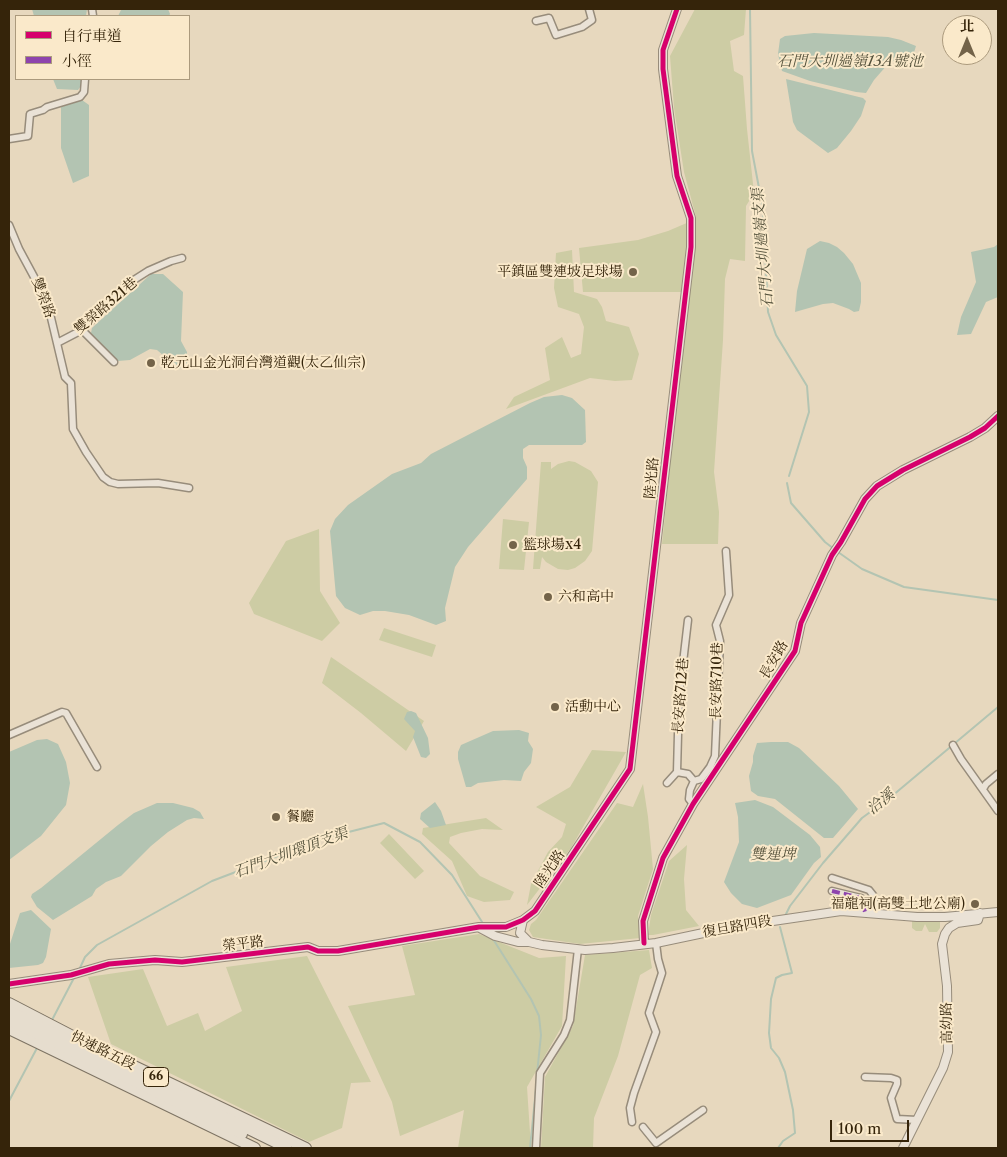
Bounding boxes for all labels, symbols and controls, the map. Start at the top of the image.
legend [15,15,190,80]
north arrow [942,15,992,65]
text: 北 [960,17,974,35]
text: 自行車道 [62,26,122,45]
text: 小徑 [62,51,92,70]
water label: 石門大圳過嶺13A號池 [777,53,923,71]
water label: 石門大圳過嶺支渠 [749,187,777,309]
place label: 平鎮區雙連坡足球場 [497,264,623,280]
marker: 平鎮區雙連坡足球場 [627,266,639,278]
street label: 雙榮路321巷 [71,274,141,338]
street label: 雙榮路 [28,275,58,321]
place label: 乾元山金光洞台灣道觀(太乙仙宗) [161,355,365,371]
marker: 乾元山金光洞台灣道觀(太乙仙宗) [145,357,157,369]
street label: 陸光路 [642,456,662,500]
place label: 籃球場x4 [523,537,581,553]
marker: 籃球場x4 [507,539,519,551]
place label: 六和高中 [558,589,614,605]
marker: 六和高中 [542,591,554,603]
street label: 長安路 [756,638,792,682]
street label: 長安路710巷 [708,642,726,720]
street label: 長安路712巷 [670,657,692,735]
place label: 活動中心 [565,699,621,715]
marker: 活動中心 [549,701,561,713]
water label: 洽溪 [864,786,898,818]
place label: 餐廳 [286,809,314,825]
marker: 餐廳 [270,811,282,823]
water label: 石門大圳環頂支渠 [232,824,350,882]
water label: 雙連埤 [751,846,795,864]
street label: 陸光路 [531,847,569,891]
place label: 福龍祠(高雙土地公廟) [831,896,965,912]
marker: 福龍祠(高雙土地公廟) [969,898,981,910]
street label: 復旦路四段 [701,913,773,941]
street label: 榮平路 [221,933,265,955]
street label: 高幼路 [938,1002,956,1044]
street label: 快速路五段 [68,1028,138,1074]
road number: 66 [144,1068,168,1086]
scale bar [832,1110,911,1142]
text: 100 m [838,1119,881,1138]

